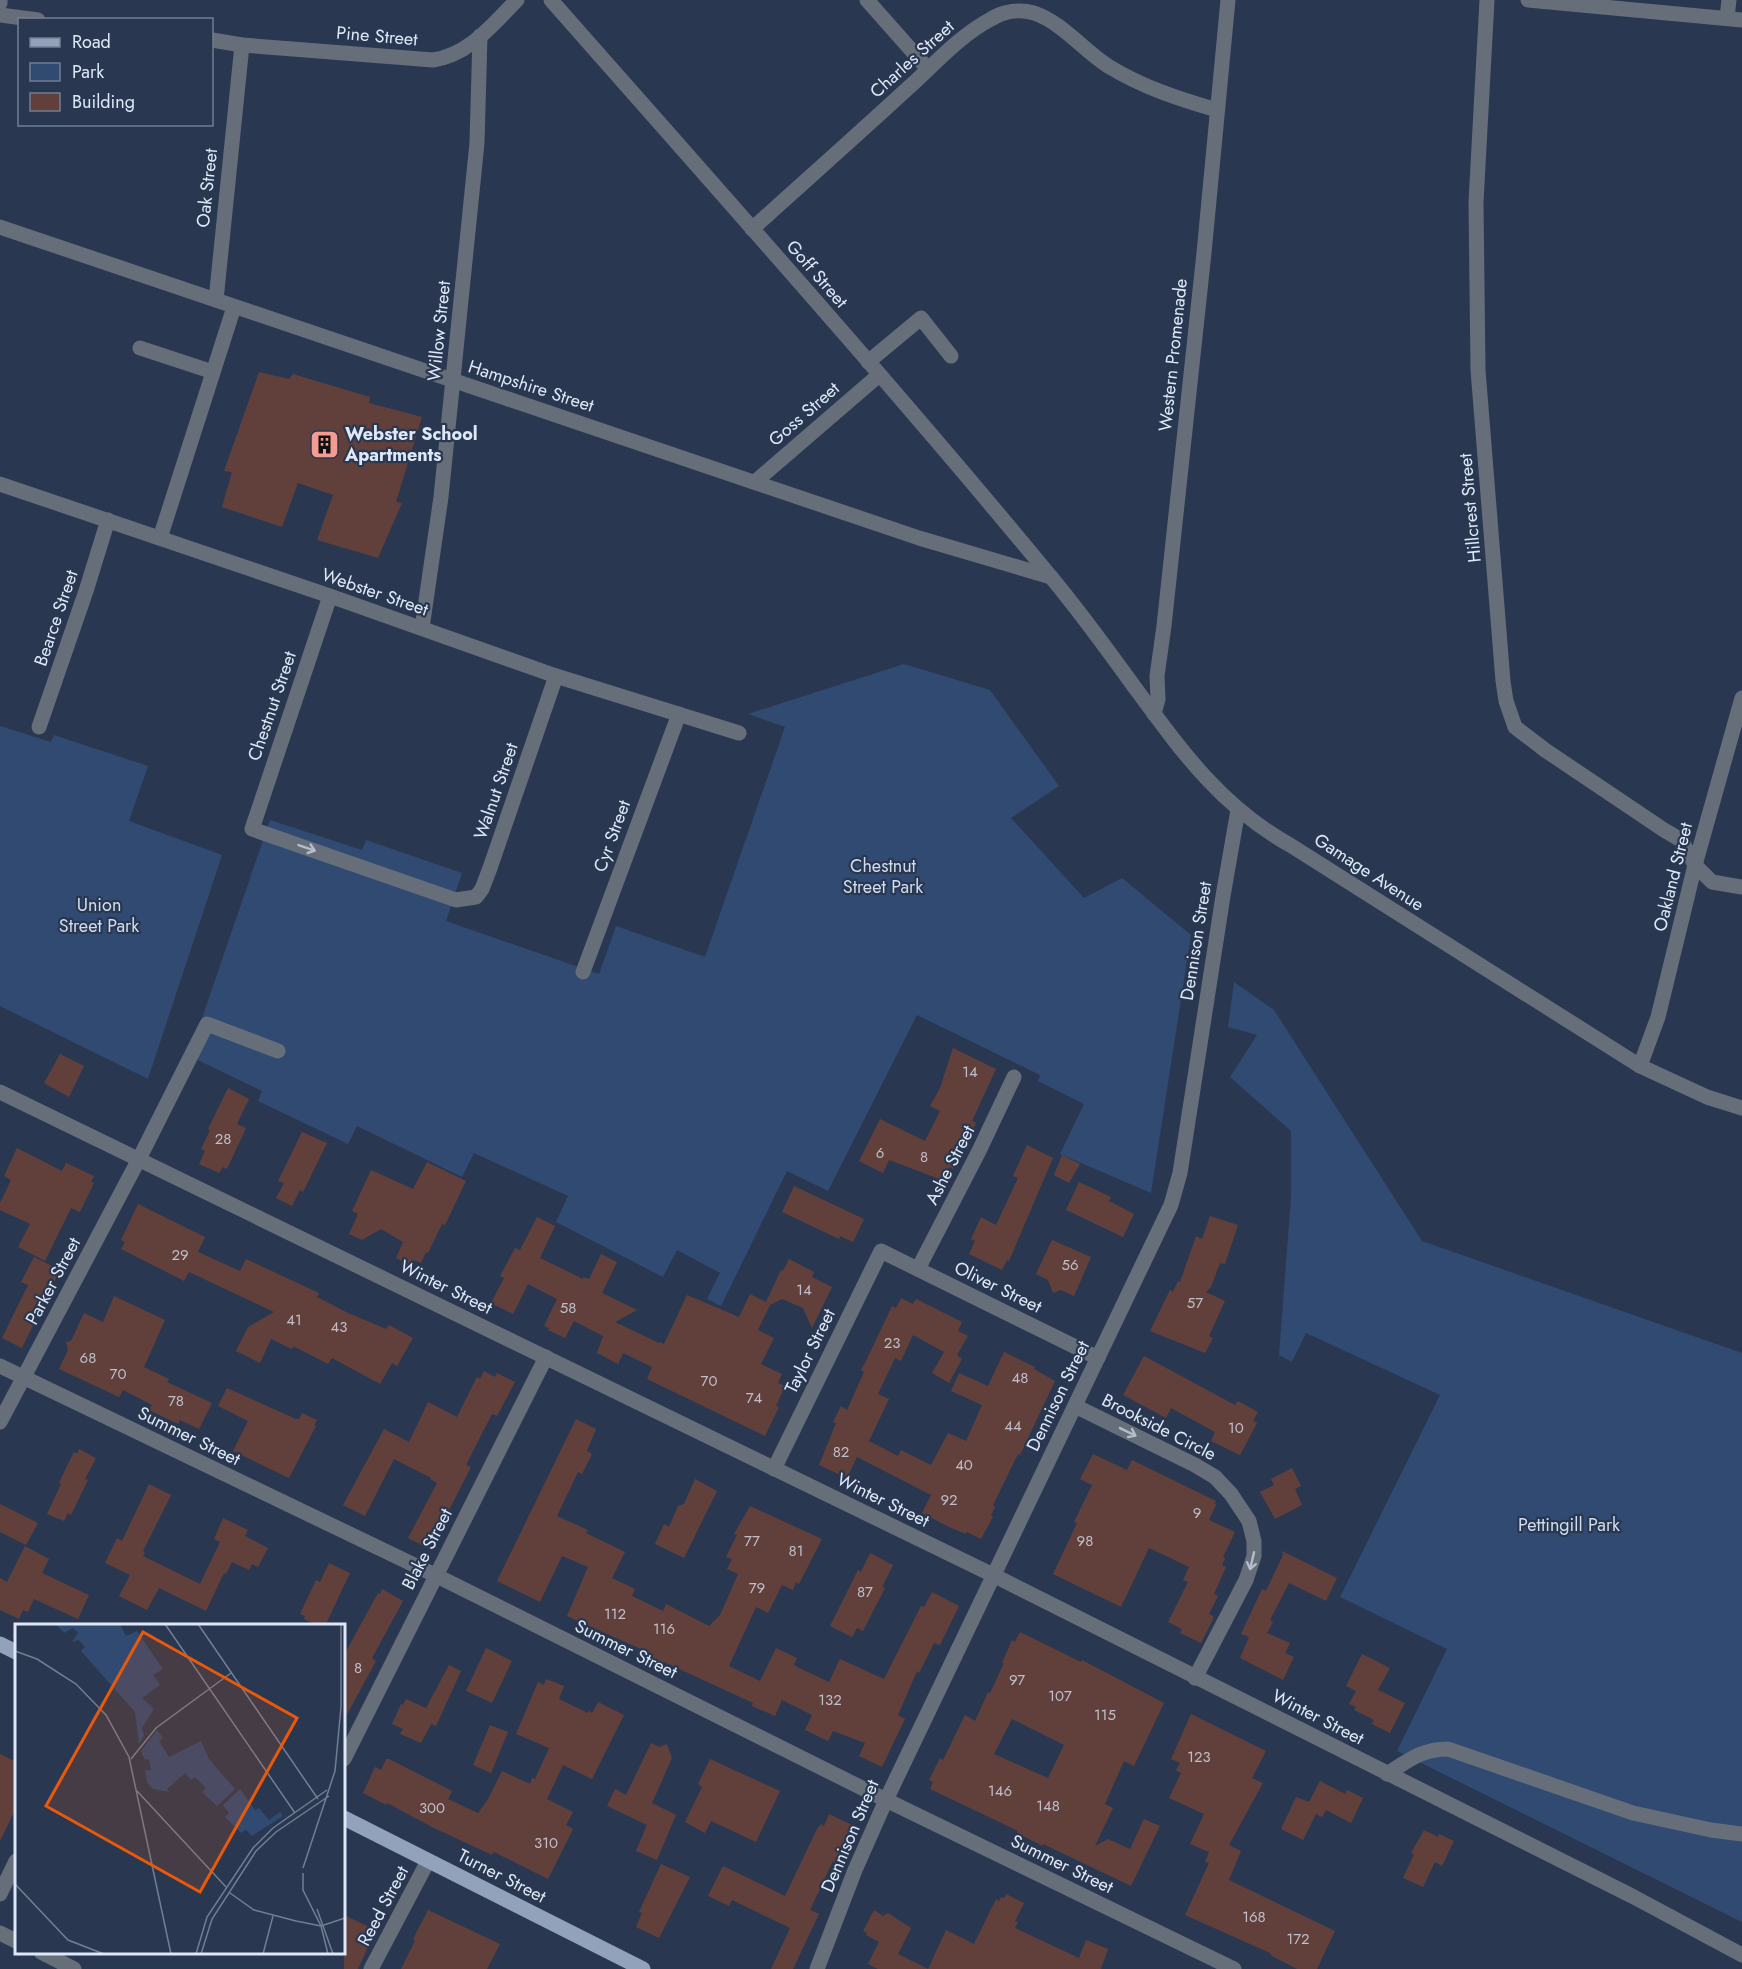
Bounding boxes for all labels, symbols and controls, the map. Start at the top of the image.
street label: Charles Street [864,14,960,104]
legend [18,18,213,126]
street label: Pine Street [335,19,419,53]
text: Road [72,29,111,55]
text: Park [72,59,104,85]
text: Building [72,89,135,115]
street label: Oak Street [190,147,224,229]
street label: Goff Street [780,234,854,314]
street label: Western Promenade [1152,277,1194,433]
street label: Willow Street [421,279,457,383]
street label: Hampshire Street [465,353,598,419]
street label: Goss Street [763,375,846,452]
place label: Webster School Apartments [344,421,478,468]
building icon: Webster School Apartments [308,428,340,460]
street label: Hillcrest Street [1452,452,1488,564]
street label: Webster Street [318,562,432,623]
street label: Bearce Street [27,566,85,670]
street label: Chestnut Street [241,647,303,764]
street label: Walnut Street [467,739,525,843]
street label: Cyr Street [587,796,637,876]
street label: Oakland Street [1647,819,1699,934]
street label: Gamage Avenue [1309,827,1429,917]
one-way arrow [297,844,316,855]
park label: Chestnut Street Park [843,853,923,900]
street label: Dennison Street [1174,879,1218,1002]
park label: Union Street Park [59,892,139,939]
house number: 14 [962,1061,978,1083]
street label: Ashe Street [919,1120,981,1209]
house number: 28 [215,1128,231,1150]
house number: 6 [876,1142,884,1164]
house number: 8 [920,1146,928,1168]
street label: Parker Street [19,1232,87,1329]
house number: 29 [171,1244,189,1266]
street label: Winter Street [395,1253,497,1321]
house number: 56 [1061,1254,1079,1276]
street label: Oliver Street [950,1255,1047,1320]
house number: 14 [796,1279,812,1301]
house number: 57 [1187,1292,1203,1314]
house number: 58 [560,1297,576,1319]
street label: Taylor Street [778,1304,842,1398]
house number: 41 [286,1309,302,1331]
house number: 43 [331,1316,347,1338]
house number: 23 [884,1332,900,1354]
street label: Dennison Street [1020,1336,1096,1456]
house number: 68 [80,1347,96,1369]
house number: 70 [110,1363,126,1385]
house number: 48 [1012,1367,1028,1389]
house number: 70 [701,1370,717,1392]
house number: 74 [746,1387,763,1409]
street label: Brookside Circle [1097,1387,1221,1467]
house number: 78 [168,1390,184,1412]
street label: Summer Street [133,1400,245,1472]
house number: 44 [1004,1415,1022,1437]
house number: 10 [1228,1417,1244,1439]
one-way arrow [1118,1427,1136,1438]
house number: 82 [833,1441,849,1463]
house number: 40 [955,1454,973,1476]
street label: Winter Street [832,1466,934,1534]
house number: 92 [940,1489,958,1511]
house number: 9 [1193,1502,1201,1524]
street label: Blake Street [395,1503,459,1594]
park label: Pettingill Park [1518,1512,1620,1538]
house number: 77 [744,1530,760,1552]
house number: 98 [1077,1530,1093,1552]
house number: 81 [789,1540,803,1562]
one-way arrow [1245,1551,1257,1570]
house number: 79 [749,1577,765,1599]
house number: 87 [857,1581,873,1603]
house number: 112 [604,1603,626,1625]
street label: Summer Street [570,1613,682,1685]
house number: 116 [653,1618,675,1640]
inset map [15,1624,345,1954]
house number: 8 [354,1657,362,1679]
house number: 97 [1009,1669,1025,1691]
street label: Winter Street [1268,1683,1369,1752]
house number: 107 [1048,1685,1072,1707]
house number: 132 [818,1689,842,1711]
house number: 115 [1094,1704,1116,1726]
house number: 123 [1187,1746,1211,1768]
street label: Dennison Street [815,1775,886,1896]
house number: 146 [988,1780,1012,1802]
house number: 148 [1036,1795,1060,1817]
house number: 300 [419,1797,445,1819]
street label: Summer Street [1006,1828,1118,1900]
house number: 310 [534,1832,558,1854]
street label: Turner Street [453,1843,551,1910]
street label: Reed Street [351,1861,415,1951]
house number: 168 [1242,1906,1266,1928]
house number: 172 [1286,1928,1310,1950]

